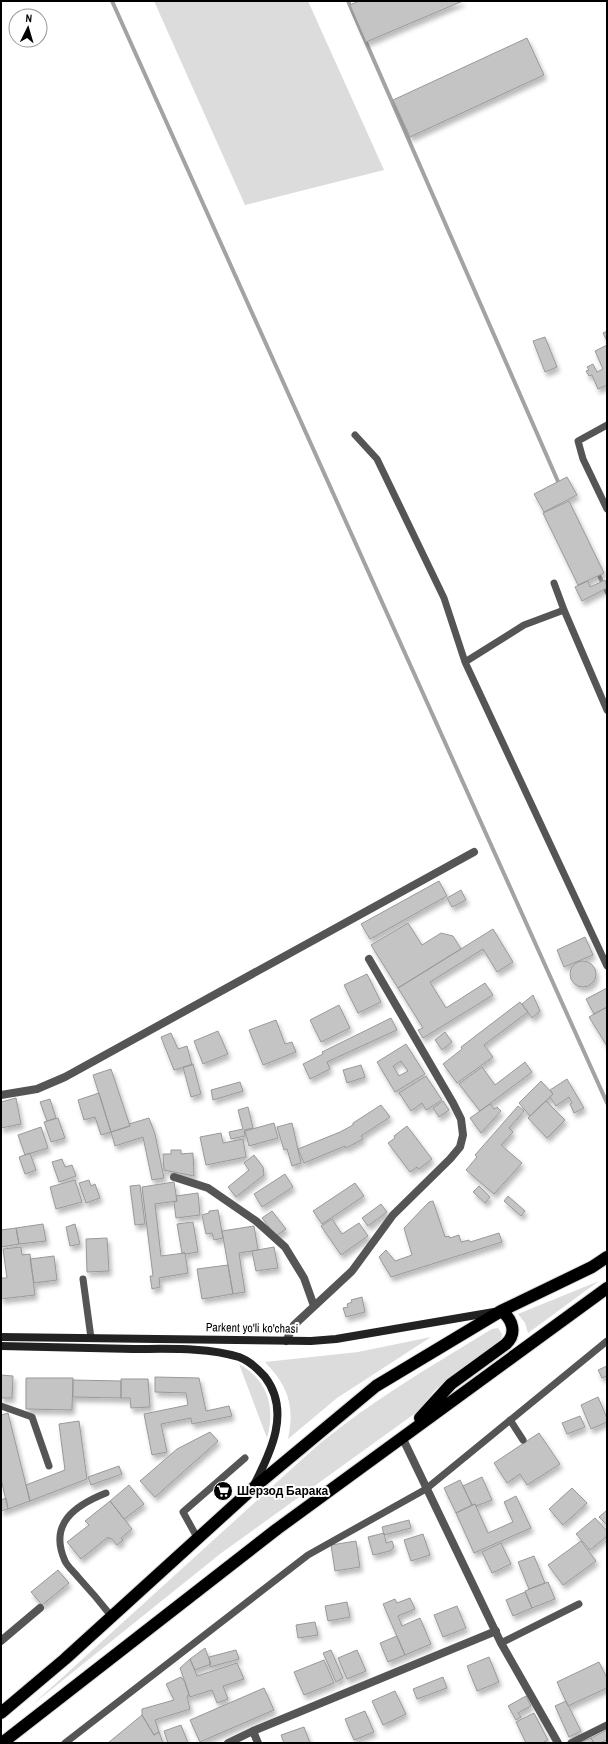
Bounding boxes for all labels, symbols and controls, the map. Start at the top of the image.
north arrow [8,8,48,48]
text: N [25,11,33,25]
street label: Parkent yo'li ko'chasi [206,1319,298,1337]
supermarket icon: Шерзод Барака [212,1480,234,1502]
place label: Шерзод Барака [237,1483,328,1499]

